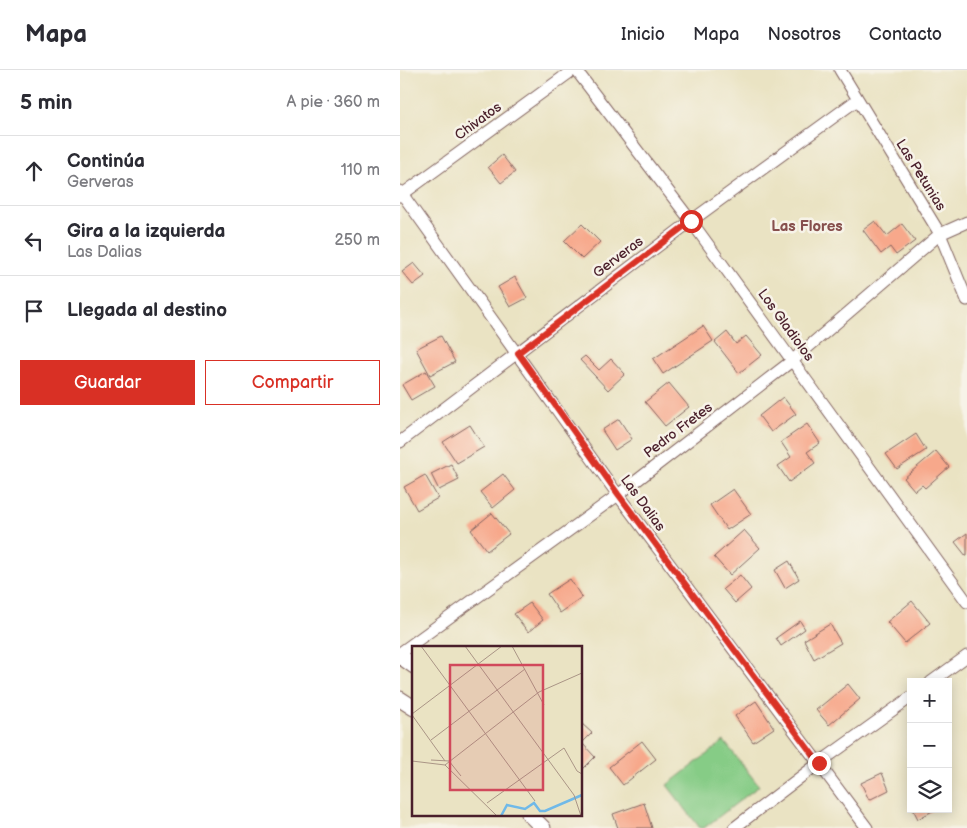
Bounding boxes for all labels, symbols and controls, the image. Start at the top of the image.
text: Mapa [25,20,87,49]
text: Inicio [621,24,665,45]
text: Mapa [693,24,739,45]
text: Nosotros [767,24,841,45]
text: Contacto [869,24,942,45]
text: 5 min [20,90,73,115]
text: A pie · 360 m [286,93,380,112]
street label: Chivatos [451,98,505,144]
street label: Las Petunias [892,136,950,214]
text: Continúa [67,150,145,173]
icon: ahead [20,157,48,185]
text: 110 m [341,161,380,180]
text: Gerveras [67,173,134,192]
route start [680,210,703,233]
district label: Las Flores [771,217,843,236]
text: Gira a la izquierda [67,220,225,243]
icon: left [20,227,48,255]
text: 250 m [334,231,380,250]
street label: Gerveras [590,233,646,281]
text: Las Dalias [67,243,142,262]
street label: Los Gladiolos [754,286,818,364]
icon: arrive [20,297,48,325]
text: Llegada al destino [67,299,227,322]
button: Guardar [20,360,195,405]
button: Compartir [205,360,380,405]
street label: Pedro Fretes [640,399,716,461]
street label: Las Dalias [617,472,669,535]
inset map [412,646,582,816]
map controls [907,678,952,813]
button: + [907,678,952,723]
button: − [907,723,952,768]
route end [808,752,831,775]
button: layers [907,768,952,813]

